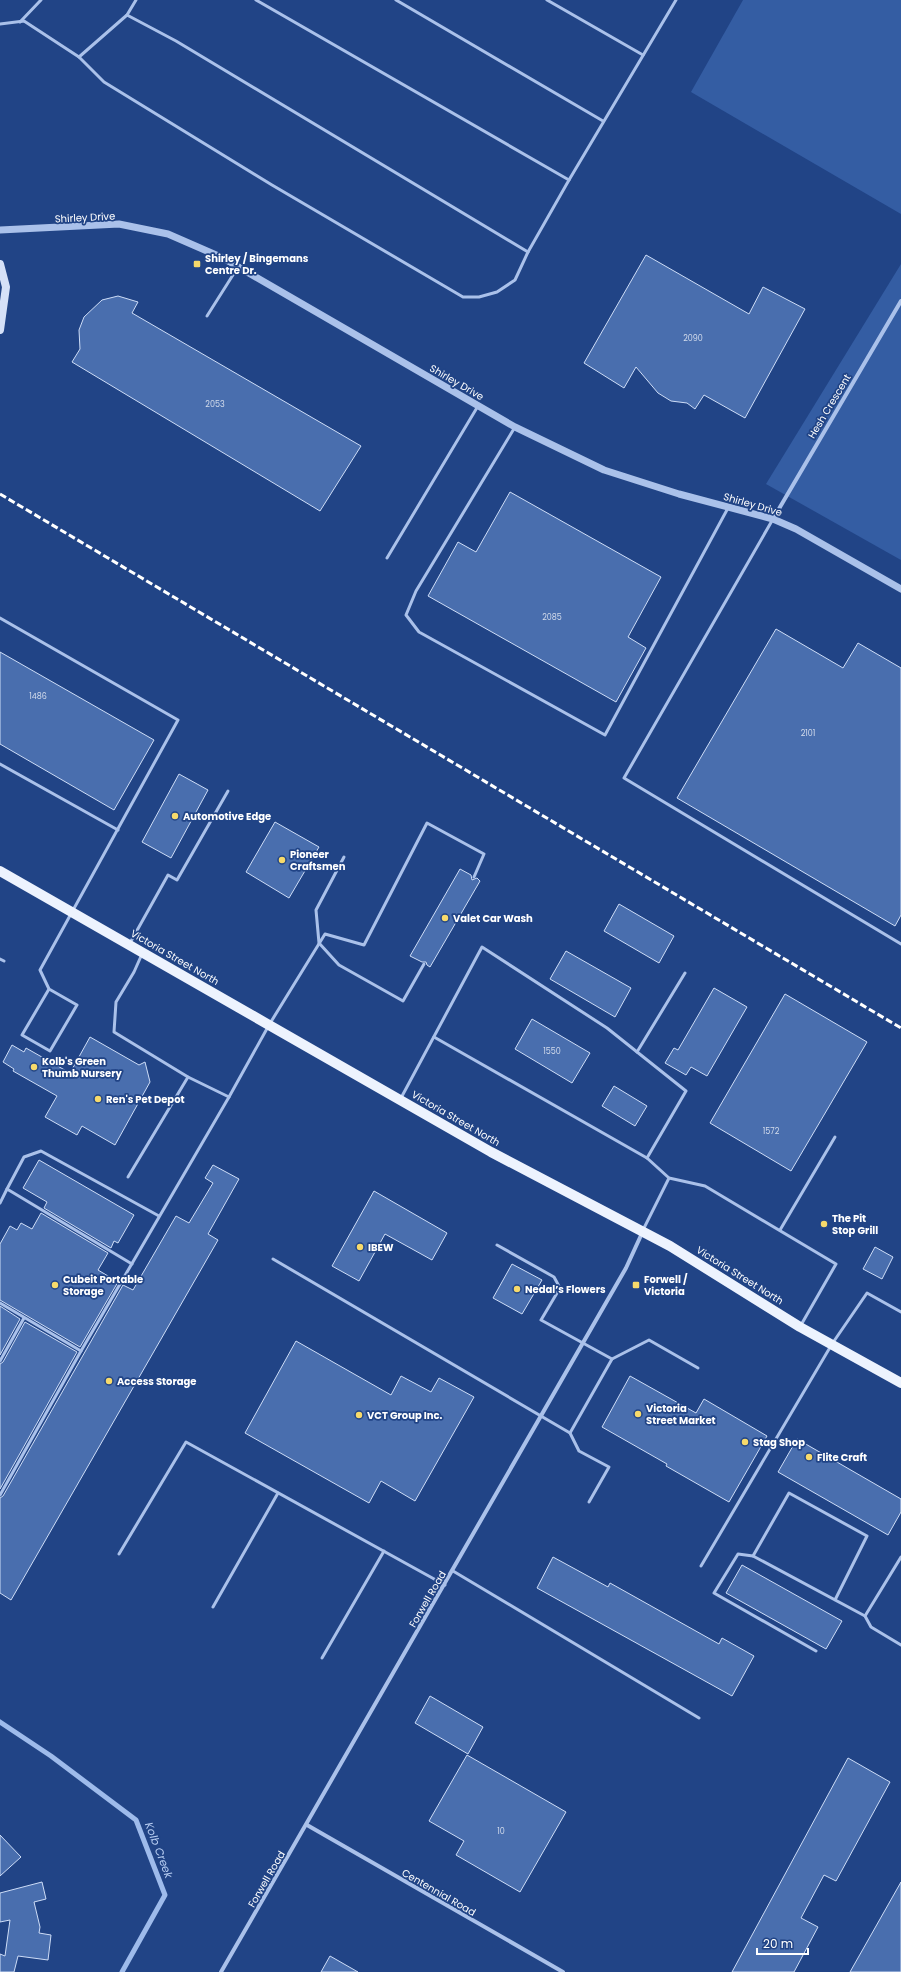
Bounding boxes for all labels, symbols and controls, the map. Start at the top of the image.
street label: Shirley Drive [54,208,116,227]
place label: Shirley / Bingemans Centre Dr. [205,251,309,278]
marker: Shirley / Bingemans Centre Dr. [192,259,202,269]
house number: 2090 [683,333,703,344]
street label: Shirley Drive [427,361,487,404]
street label: Hesh Crescent [804,371,855,441]
house number: 2053 [205,399,225,410]
street label: Shirley Drive [722,489,784,520]
house number: 2085 [542,612,562,623]
house number: 1486 [29,691,47,702]
house number: 2101 [801,728,815,739]
place label: Automotive Edge [183,809,271,824]
marker: Automotive Edge [170,811,180,821]
place label: Pioneer Craftsmen [290,847,346,874]
marker: Pioneer Craftsmen [277,855,287,865]
place label: Valet Car Wash [453,911,533,926]
marker: Valet Car Wash [440,913,450,923]
street label: Victoria Street North [128,926,222,989]
house number: 1550 [543,1046,561,1057]
place label: Kolb's Green Thumb Nursery [42,1054,122,1081]
marker: Kolb's Green Thumb Nursery [29,1062,39,1072]
street label: Victoria Street North [409,1087,503,1150]
place label: Ren's Pet Depot [106,1092,185,1107]
marker: Ren's Pet Depot [93,1094,103,1104]
house number: 1572 [763,1126,780,1137]
place label: The Pit Stop Grill [832,1211,878,1238]
marker: The Pit Stop Grill [819,1219,829,1229]
place label: IBEW [368,1240,394,1255]
marker: IBEW [355,1242,365,1252]
street label: Victoria Street North [693,1243,786,1308]
place label: Cubeit Portable Storage [63,1272,143,1299]
place label: Forwell / Victoria [644,1272,688,1299]
marker: Cubeit Portable Storage [50,1280,60,1290]
marker: Forwell / Victoria [631,1280,641,1290]
place label: Nedal’s Flowers [525,1282,606,1297]
marker: Nedal’s Flowers [512,1284,522,1294]
place label: Access Storage [117,1374,197,1389]
marker: Access Storage [104,1376,114,1386]
place label: Victoria Street Market [646,1401,716,1428]
place label: VCT Group Inc. [367,1408,443,1423]
marker: Victoria Street Market [633,1409,643,1419]
marker: VCT Group Inc. [354,1410,364,1420]
place label: Stag Shop [753,1435,805,1450]
marker: Stag Shop [740,1437,750,1447]
place label: Flite Craft [817,1450,867,1465]
marker: Flite Craft [804,1452,814,1462]
street label: Forwell Road [405,1568,450,1630]
water label: Kolb Creek [141,1820,178,1882]
house number: 10 [497,1826,505,1837]
street label: Forwell Road [244,1848,289,1910]
street label: Centennial Road [399,1865,479,1920]
scale bar [757,1930,808,1956]
text: 20 m [763,1935,793,1952]

